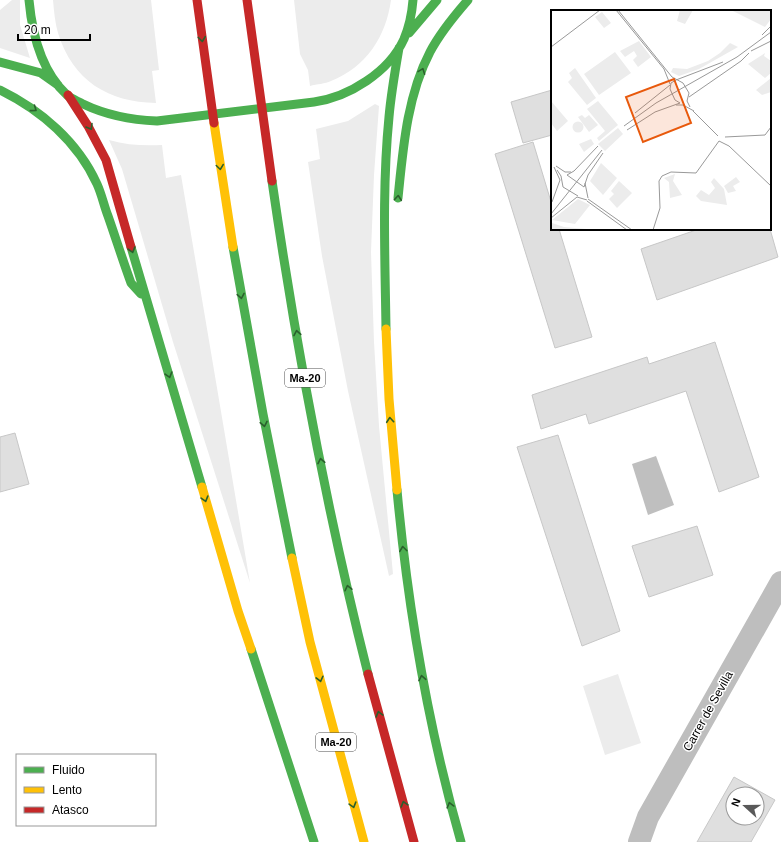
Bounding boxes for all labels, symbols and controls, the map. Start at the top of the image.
inset map [551,10,771,230]
scale bar [18,16,90,42]
text: 20 m [24,23,51,37]
one-way arrow [197,36,206,42]
one-way arrow [418,68,426,75]
one-way arrow [29,105,36,112]
one-way arrow [85,123,92,130]
one-way arrow [215,164,224,170]
one-way arrow [393,195,402,201]
one-way arrow [127,246,136,253]
one-way arrow [236,293,245,299]
one-way arrow [293,330,301,336]
road number: Ma-20 [285,369,325,387]
one-way arrow [164,371,173,378]
one-way arrow [386,417,395,423]
one-way arrow [260,420,268,427]
one-way arrow [317,457,325,464]
one-way arrow [200,496,209,503]
one-way arrow [399,546,408,552]
one-way arrow [344,585,352,591]
street label: Carrer de Sevilla [680,668,736,753]
one-way arrow [315,675,324,682]
one-way arrow [418,675,426,681]
one-way arrow [375,711,384,718]
road number: Ma-20 [316,733,356,751]
legend [16,754,156,826]
text: Fluido [52,763,85,777]
text: Lento [52,783,82,797]
north arrow [725,786,765,826]
text: N [729,797,743,808]
one-way arrow [348,801,357,808]
one-way arrow [400,801,408,808]
one-way arrow [446,801,455,808]
text: Atasco [52,803,89,817]

